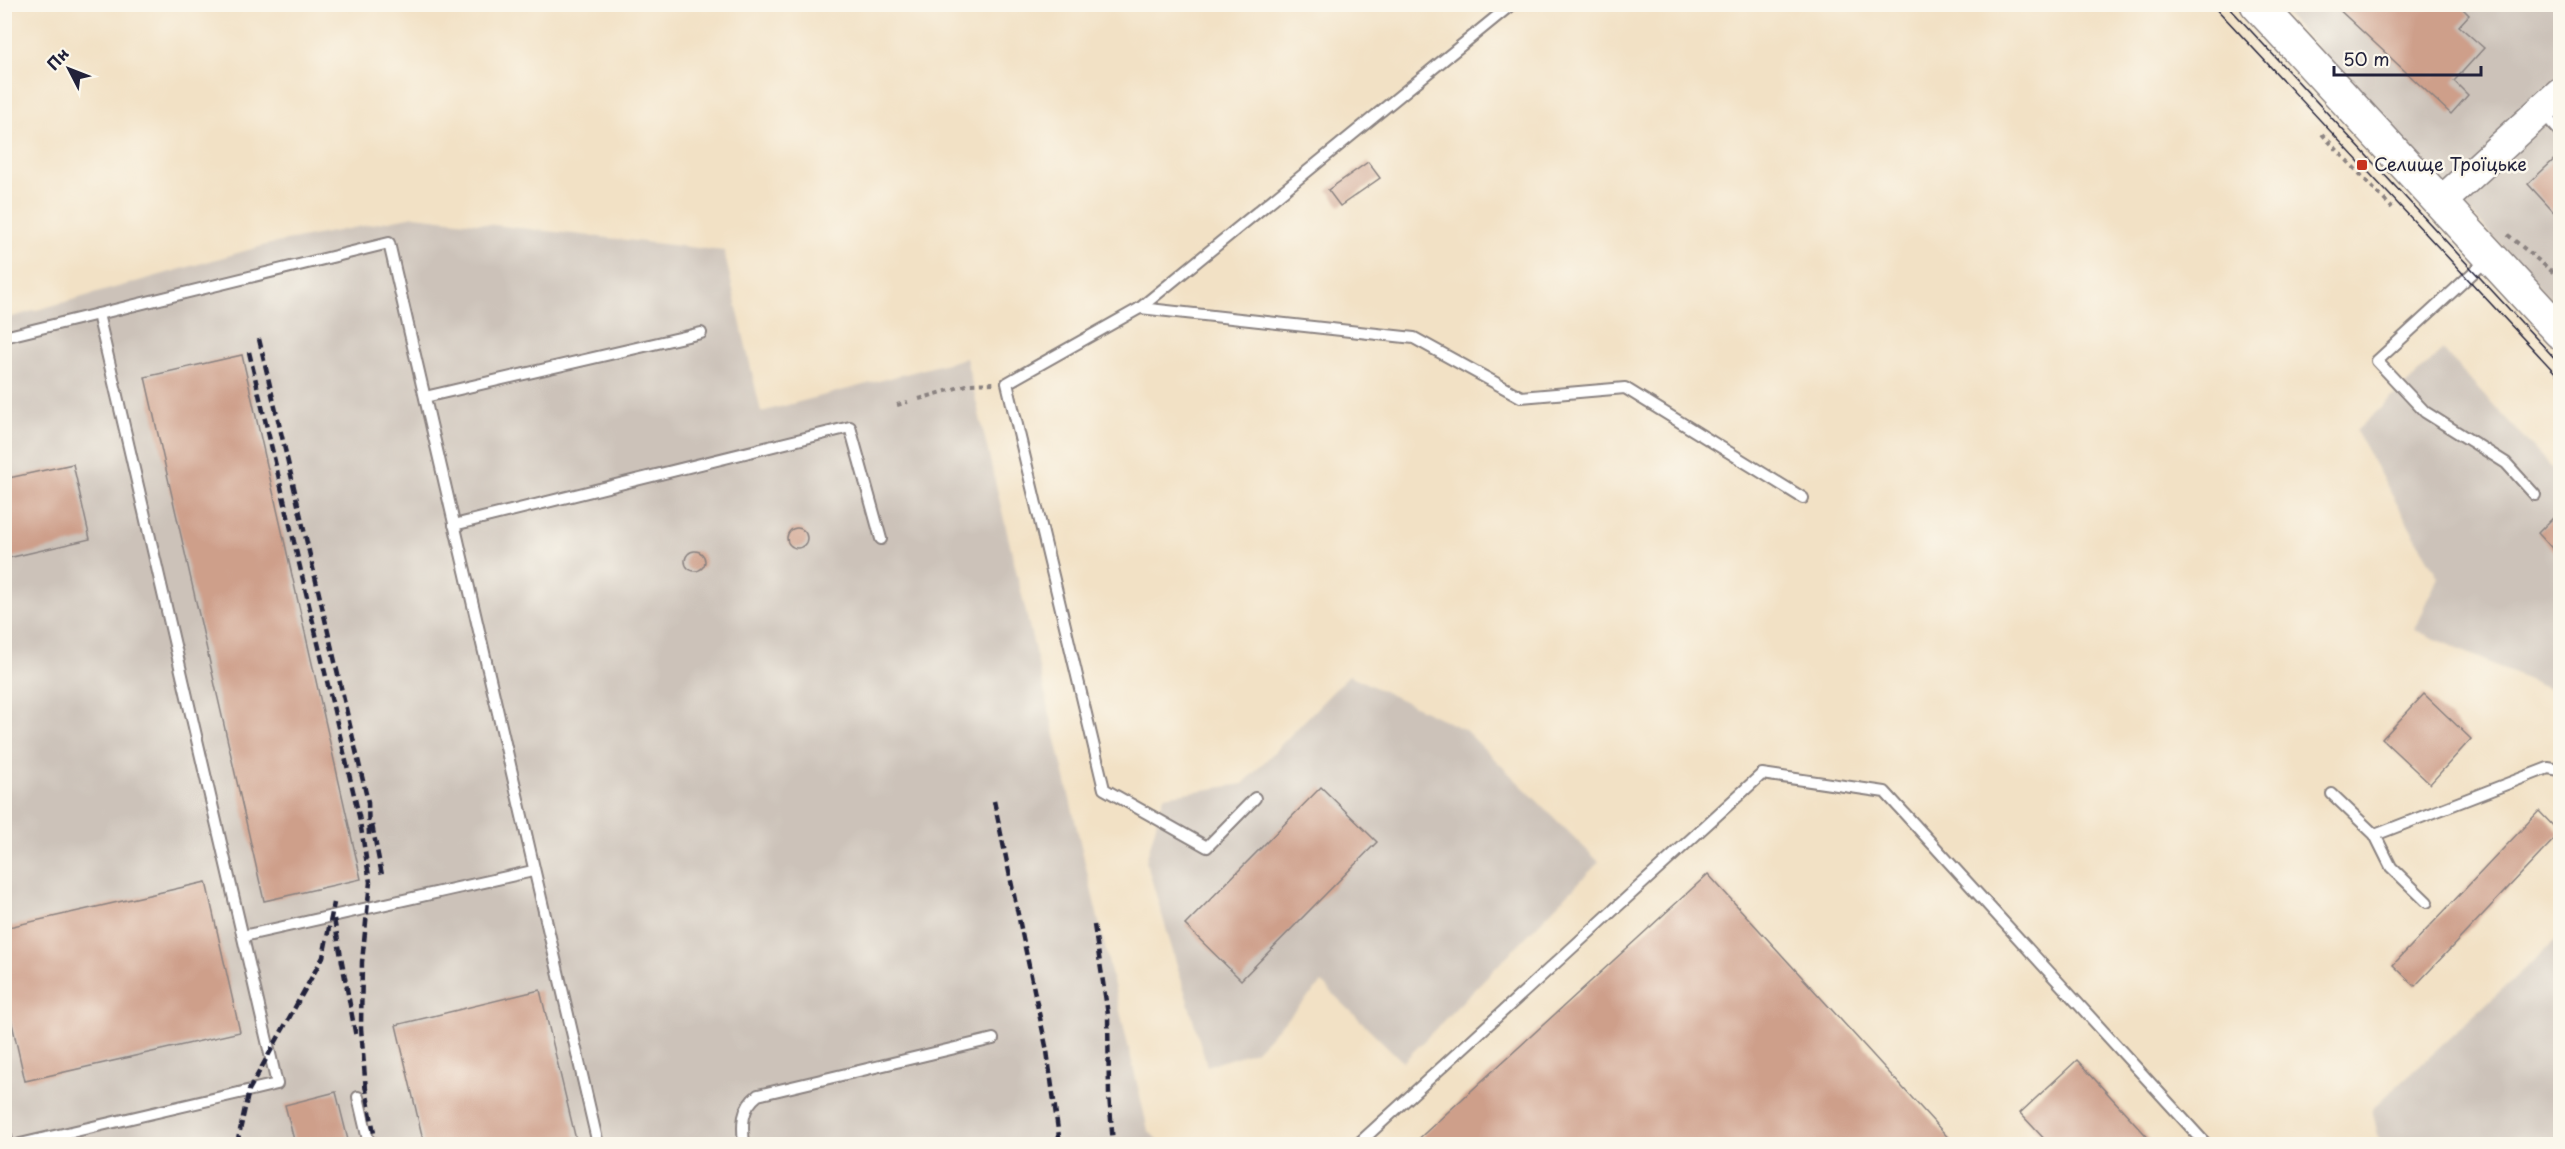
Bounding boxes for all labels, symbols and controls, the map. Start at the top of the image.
north arrow [39,39,99,99]
scale bar [2334,39,2481,77]
text: Пн [40,42,74,75]
text: 50 m [2343,45,2390,72]
place label: Селище Троїцьке [2374,150,2527,177]
marker: Селище Троїцьке [2355,158,2369,172]

